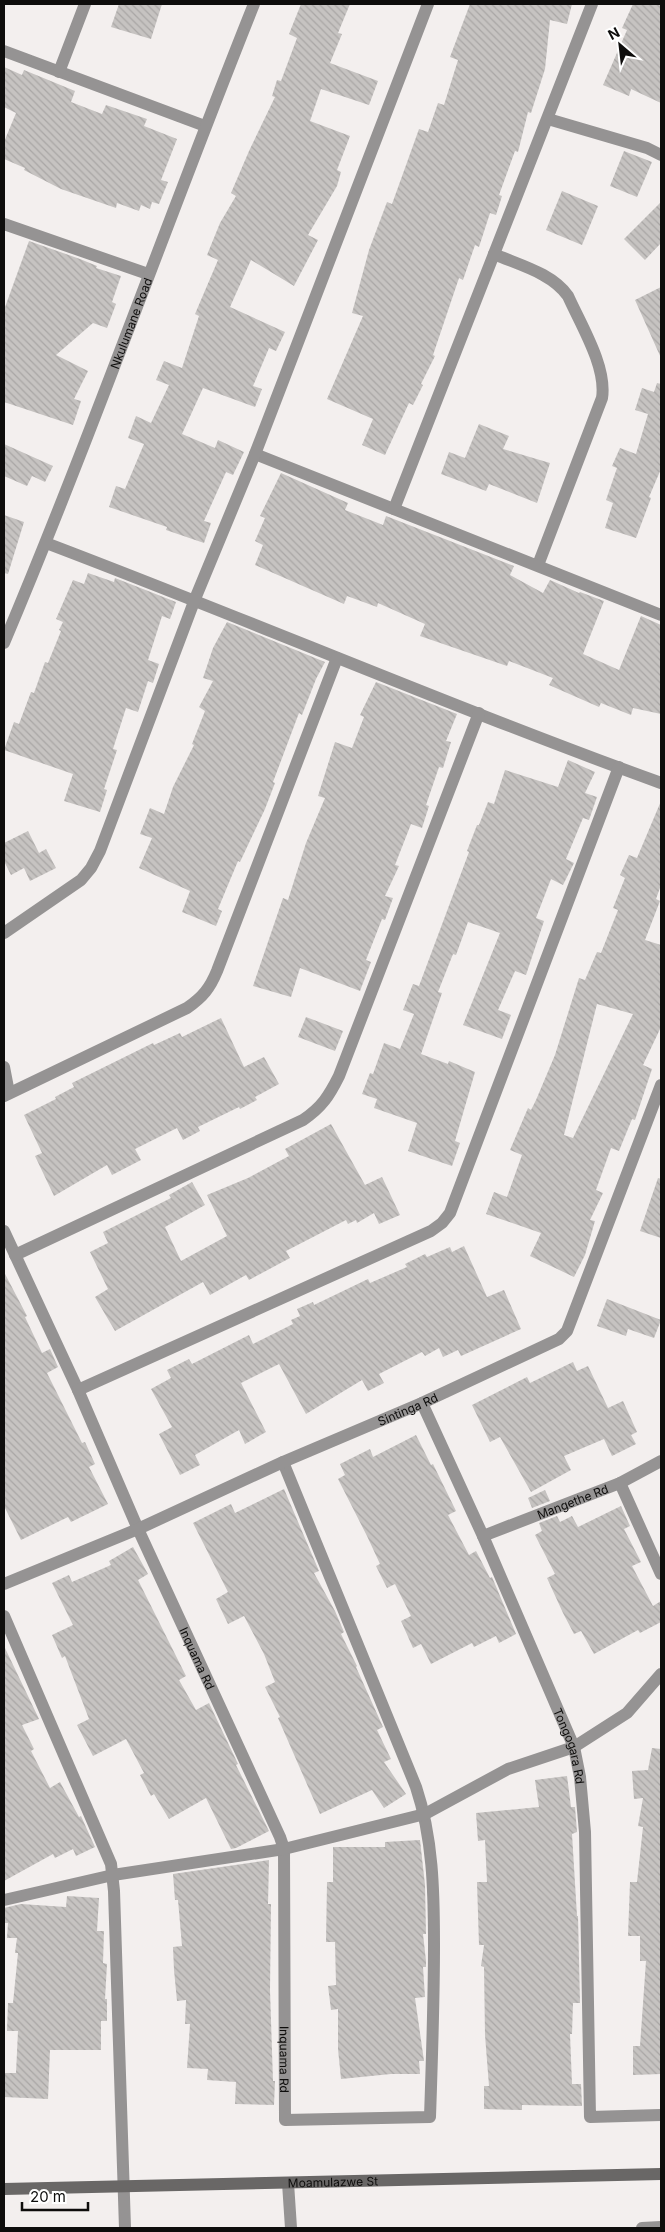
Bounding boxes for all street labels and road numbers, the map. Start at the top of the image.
street label: Nkulumane Road [107,275,155,371]
street label: Sintinga Rd [375,1389,440,1429]
street label: Mangethe Rd [535,1481,610,1522]
street label: Inquama Rd [177,1625,218,1692]
street label: Tongogara Rd [551,1706,588,1785]
street label: Inquama Rd [277,2026,292,2093]
street label: Moamulazwe St [288,2173,378,2190]

